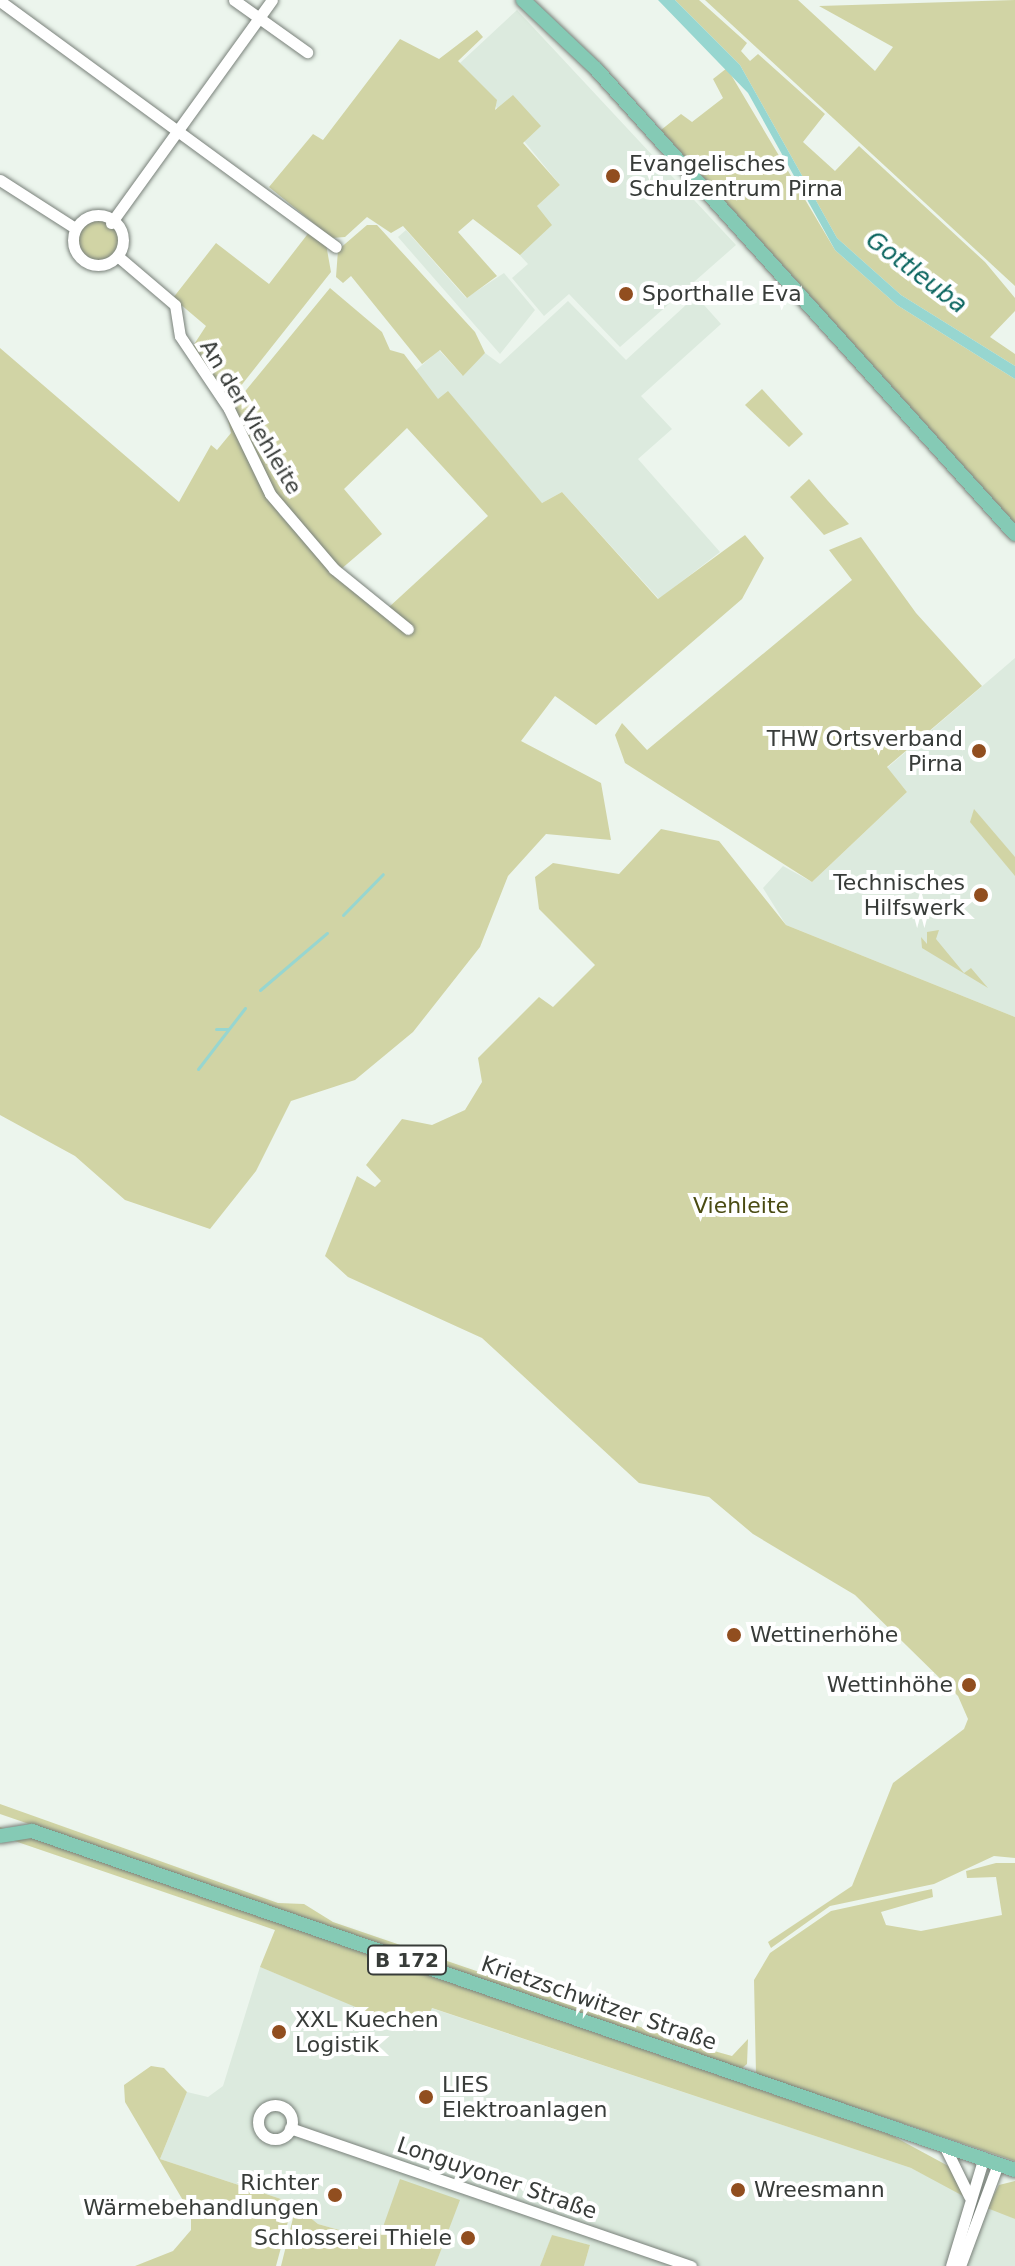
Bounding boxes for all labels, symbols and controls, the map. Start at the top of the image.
place label: Evangelisches Schulzentrum Pirna [629,150,843,202]
marker: Evangelisches Schulzentrum Pirna [604,167,622,185]
water label: Gottleuba [860,226,972,320]
place label: Sporthalle Eva [642,281,802,307]
marker: Sporthalle Eva [617,285,635,303]
street label: An der Viehleite [194,335,308,499]
place label: THW Ortsverband Pirna [767,725,963,776]
marker: THW Ortsverband Pirna [970,742,988,760]
place label: Technisches Hilfswerk [833,869,965,920]
marker: Technisches Hilfswerk [972,886,990,904]
park label: Viehleite [693,1193,789,1219]
place label: Wettinerhöhe [750,1622,898,1648]
marker: Wettinerhöhe [725,1626,743,1644]
place label: Wettinhöhe [827,1672,953,1698]
marker: Wettinhöhe [960,1676,978,1694]
road number: B 172 [367,1944,447,1976]
street label: Krietzschwitzer Straße [478,1950,720,2056]
place label: XXL Kuechen Logistik [295,2006,439,2058]
marker: XXL Kuechen Logistik [270,2023,288,2041]
place label: LIES Elektroanlagen [442,2071,607,2122]
marker: LIES Elektroanlagen [417,2088,435,2106]
street label: Longuyoner Straße [394,2131,600,2225]
place label: Richter Wärmebehandlungen [83,2169,319,2220]
place label: Wreesmann [754,2177,885,2203]
marker: Wreesmann [729,2181,747,2199]
marker: Richter Wärmebehandlungen [326,2186,344,2204]
place label: Schlosserei Thiele [254,2225,452,2251]
marker: Schlosserei Thiele [459,2229,477,2247]

